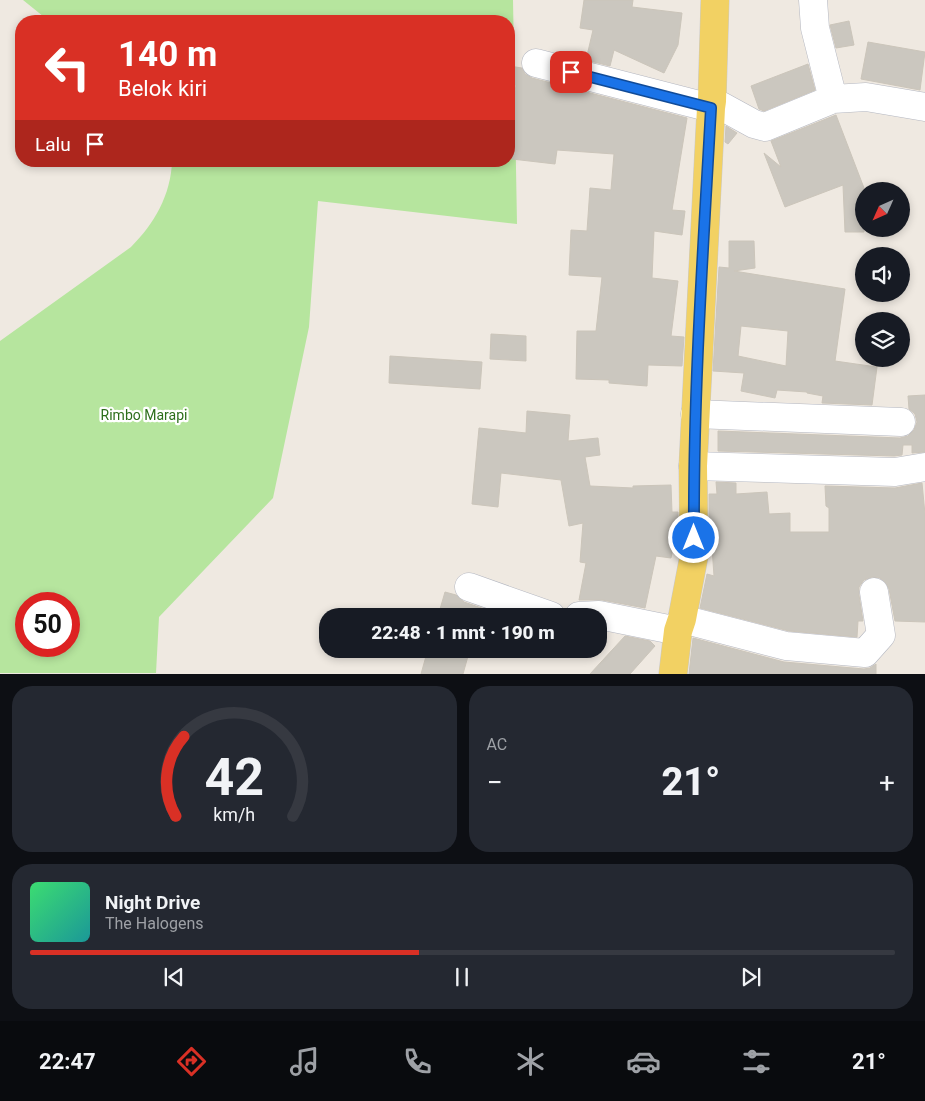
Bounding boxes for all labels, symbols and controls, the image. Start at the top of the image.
text: 140 m [118,34,217,75]
icon: left [35,35,100,100]
pin [550,51,592,93]
icon: arrive [557,58,585,86]
text: Belok kiri [118,76,207,101]
icon: arrive [81,130,109,158]
text: Lalu [35,133,71,156]
north arrow [855,182,910,238]
map controls [855,182,910,367]
button: sound [855,247,910,302]
button: layers [855,312,910,367]
park label: Rimbo Marapi [101,407,187,423]
position arrow [667,511,719,563]
speed limit sign: 50 [15,592,80,657]
text: 22:48 · 1 mnt · 190 m [371,621,555,644]
text: AC [487,735,507,754]
text: 42 [204,747,264,808]
text: 21° [661,760,720,804]
text: − [487,766,503,799]
text: + [879,766,895,799]
text: km/h [213,804,255,825]
text: Night Drive [105,891,200,914]
text: The Halogens [105,914,204,933]
icon: previous [160,963,188,991]
icon: pause [448,963,476,991]
icon: next [737,963,765,991]
icon: directions [174,1044,209,1079]
icon: music [287,1044,322,1079]
icon: phone [400,1044,435,1079]
icon: climate [513,1044,548,1079]
icon: car [626,1044,661,1079]
icon: filters [739,1044,774,1079]
text: 22:47 [39,1049,96,1074]
text: 21° [852,1049,886,1074]

